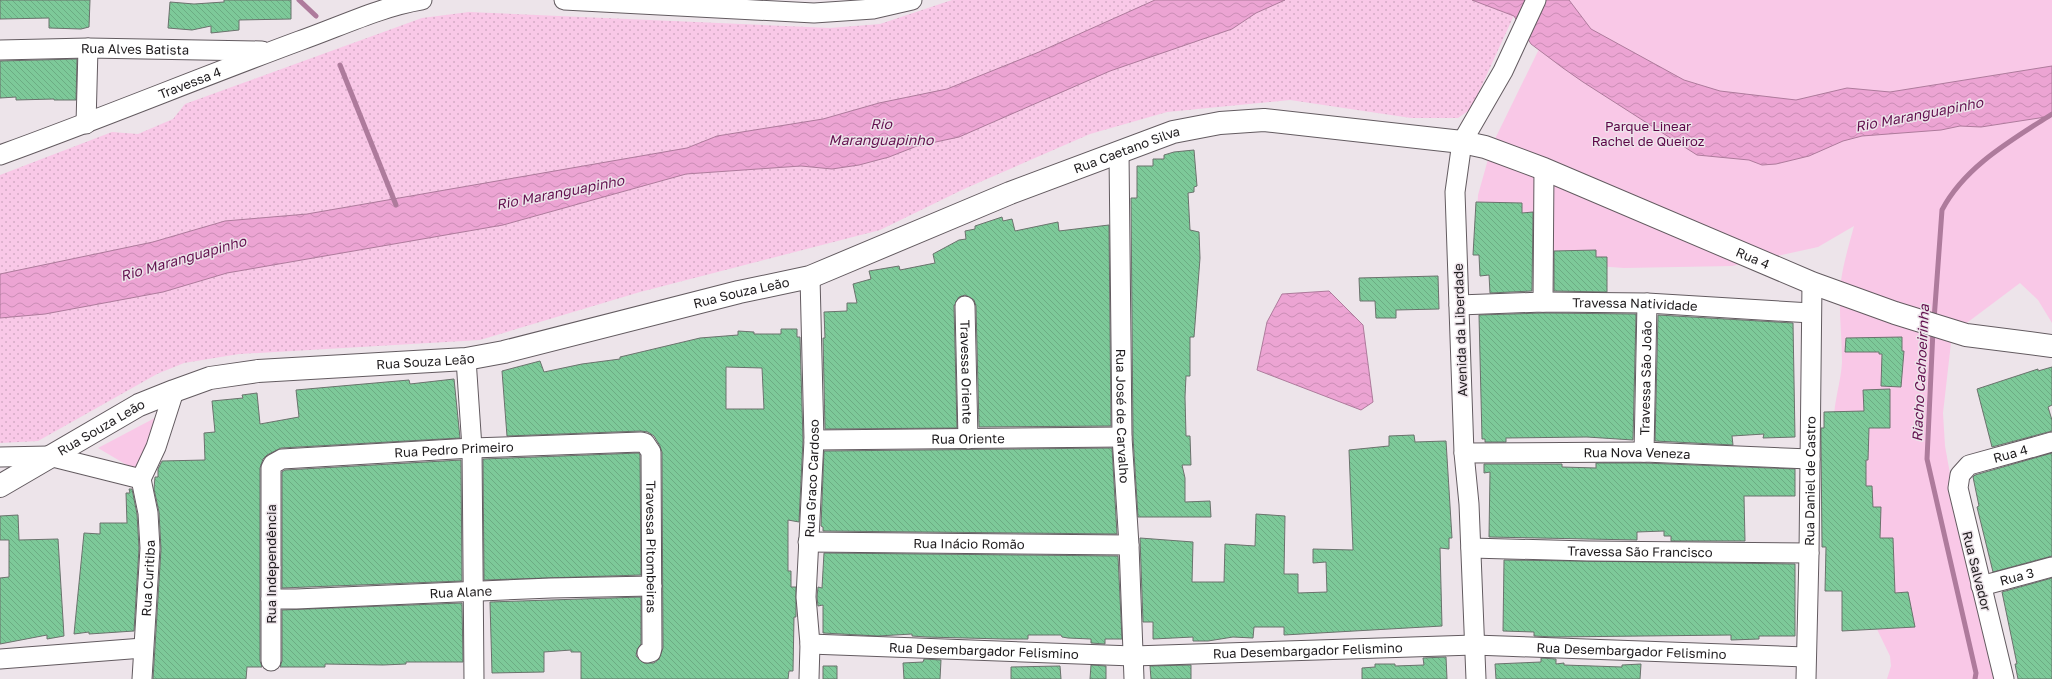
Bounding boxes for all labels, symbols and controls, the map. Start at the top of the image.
street label: Rua Alves Batista [81,40,189,58]
street label: Travessa 4 [156,63,223,102]
water label: Rio Maranguapinho [1854,93,1986,135]
water label: Rio Maranguapinho [829,115,935,148]
park label: Parque Linear Rachel de Queiroz [1592,118,1705,149]
street label: Rua Caetano Silva [1071,123,1181,177]
water label: Rio Maranguapinho [495,171,627,213]
water label: Rio Maranguapinho [118,231,249,284]
street label: Rua 4 [1734,244,1772,272]
street label: Avenida da Liberdade [1450,263,1470,397]
street label: Rua Souza Leão [691,274,791,311]
street label: Travessa Natividade [1572,294,1698,314]
water label: Riacho Cachoeirinha [1908,303,1932,442]
street label: Travessa Oriente [957,320,976,424]
street label: Travessa São João [1636,320,1655,436]
street label: Rua José de Carvalho [1113,349,1133,484]
street label: Rua Souza Leão [376,350,476,372]
street label: Rua Souza Leão [55,396,147,459]
street label: Rua Daniel de Castro [1801,416,1819,546]
street label: Rua Graco Cardoso [801,419,822,538]
street label: Rua Oriente [931,430,1005,447]
street label: Rua Pedro Primeiro [394,439,514,460]
street label: Rua 4 [1991,441,2029,466]
street label: Rua Nova Veneza [1583,444,1691,462]
street label: Travessa Pitombeiras [643,480,660,613]
street label: Rua Independência [263,504,279,624]
street label: Rua Salvador [1959,529,1995,613]
street label: Rua Inácio Romão [913,535,1025,552]
street label: Rua Curitiba [138,540,158,617]
street label: Travessa São Francisco [1567,542,1713,560]
street label: Rua 3 [1998,564,2036,589]
street label: Rua Alane [429,583,492,601]
street label: Rua Desembargador Felismino [889,639,1079,662]
street label: Rua Desembargador Felismino [1212,639,1403,661]
street label: Rua Desembargador Felismino [1536,639,1727,662]

